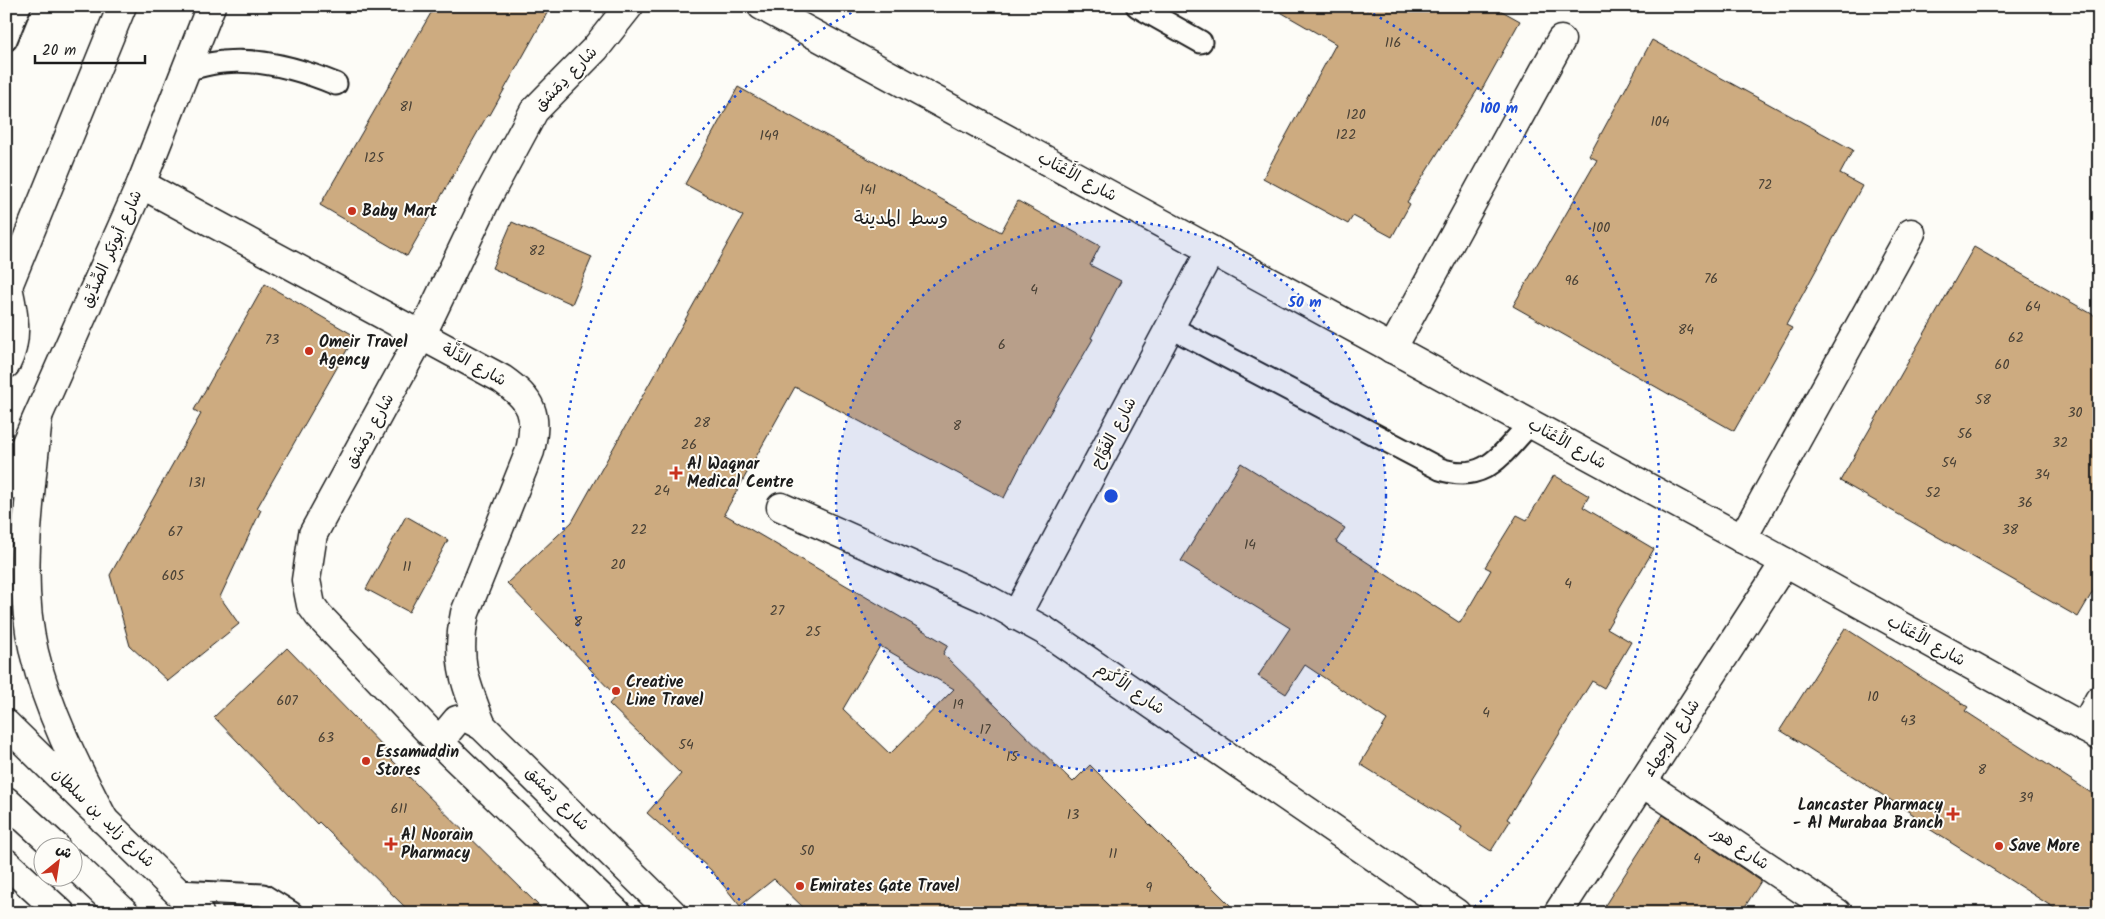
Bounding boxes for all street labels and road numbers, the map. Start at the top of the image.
street label: شارع دِمَشق [528,41,604,117]
street label: شارع الأَعْنَاب [1033,144,1122,208]
street label: شارع أبوبَكر الصِّدِّيق [75,186,149,312]
street label: شارع الدَّلَّة [437,335,512,393]
street label: شارع دِمَشق [339,389,401,473]
street label: شارع الفَوَّاح [1085,393,1143,473]
street label: شارع الأَعْنَاب [1523,410,1612,476]
street label: شارع الأَعْنَاب [1882,607,1971,673]
street label: شارع الأَكْرَم [1091,655,1170,721]
street label: شارع الوجهاء [1637,694,1707,782]
street label: شارع دِمَشق [519,761,595,837]
street label: شارع زايد بن سلطان [48,764,158,872]
street label: شارع هور [1705,819,1774,877]

